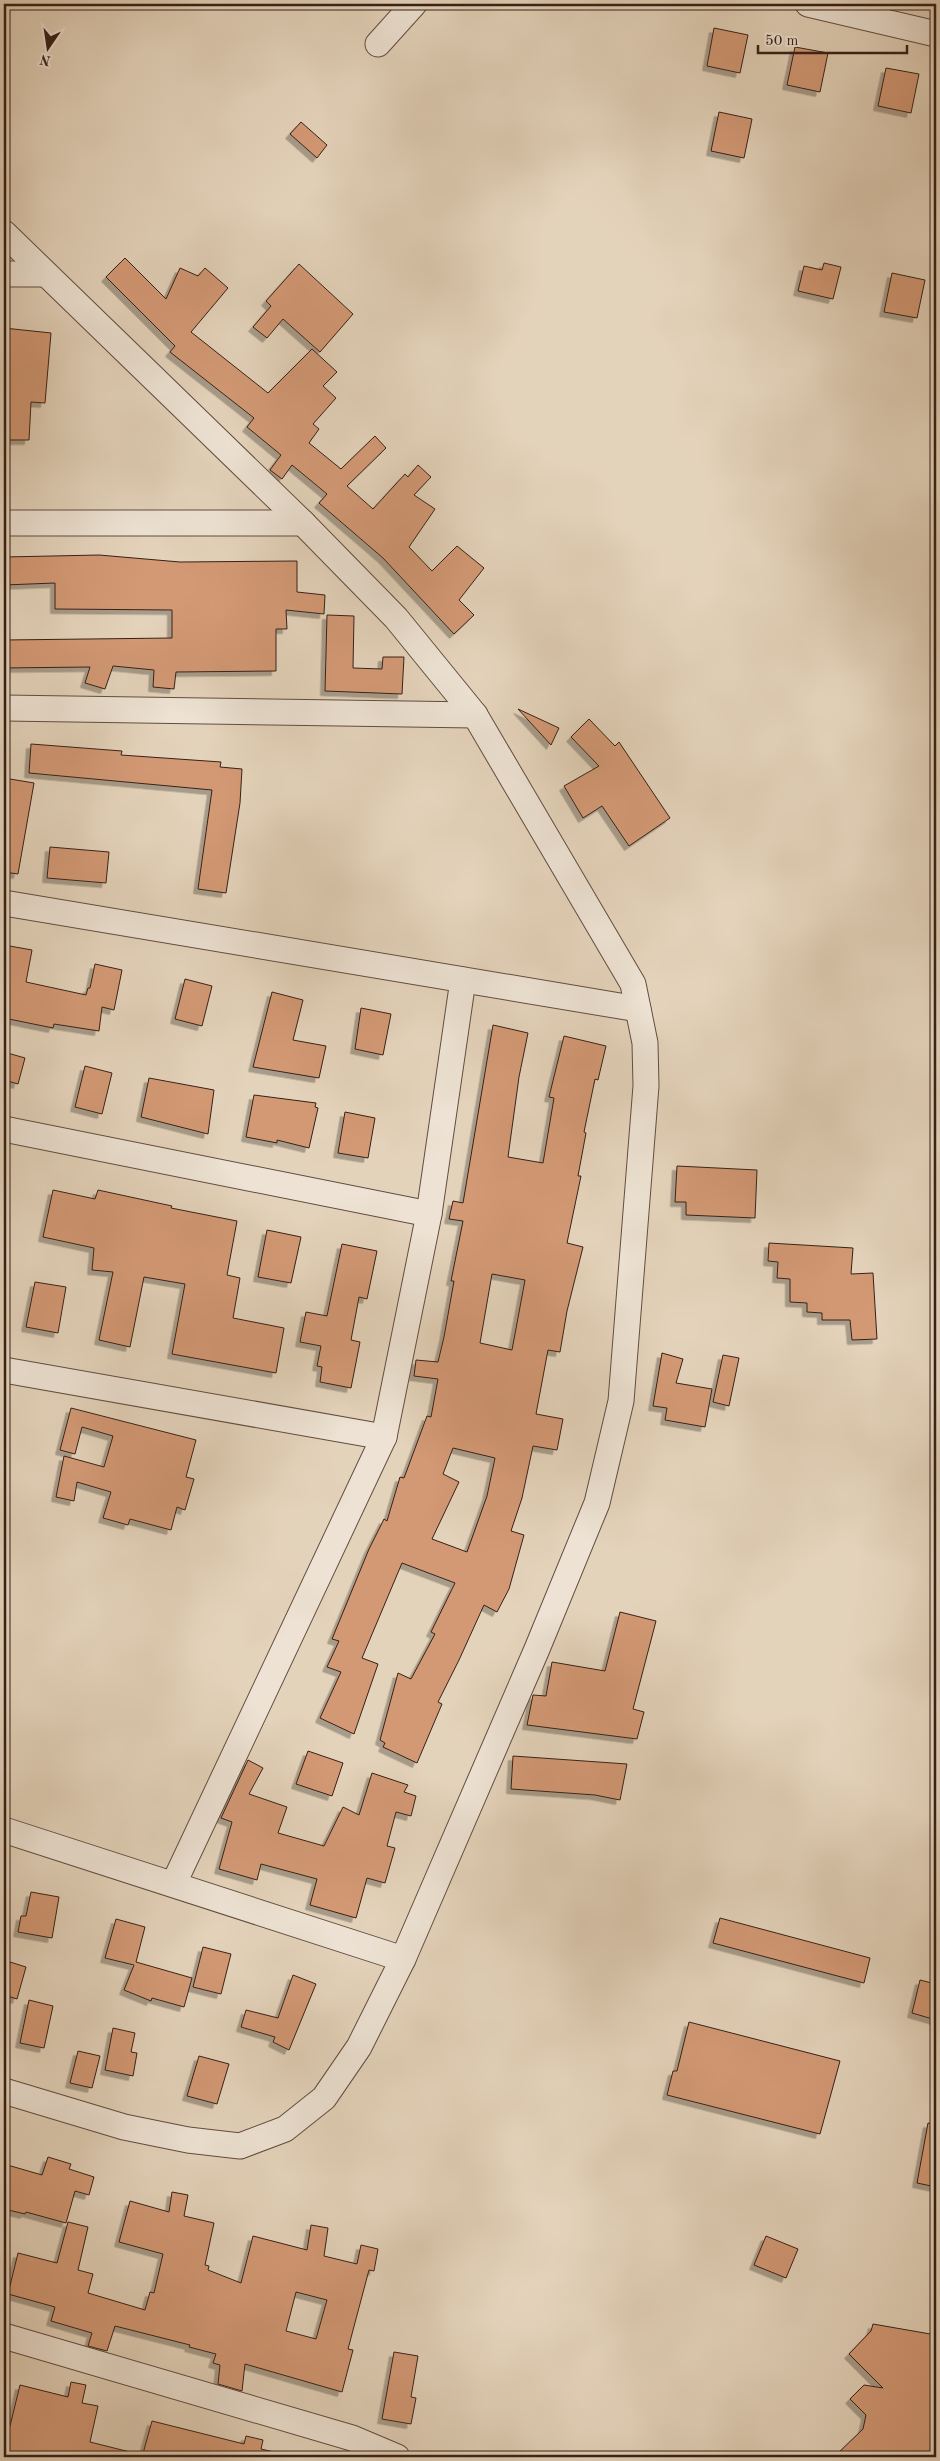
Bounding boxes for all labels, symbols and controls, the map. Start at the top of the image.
north arrow [22,22,72,72]
scale bar [758,22,906,54]
text: 50 m [765,34,799,49]
text: N [38,52,52,68]

